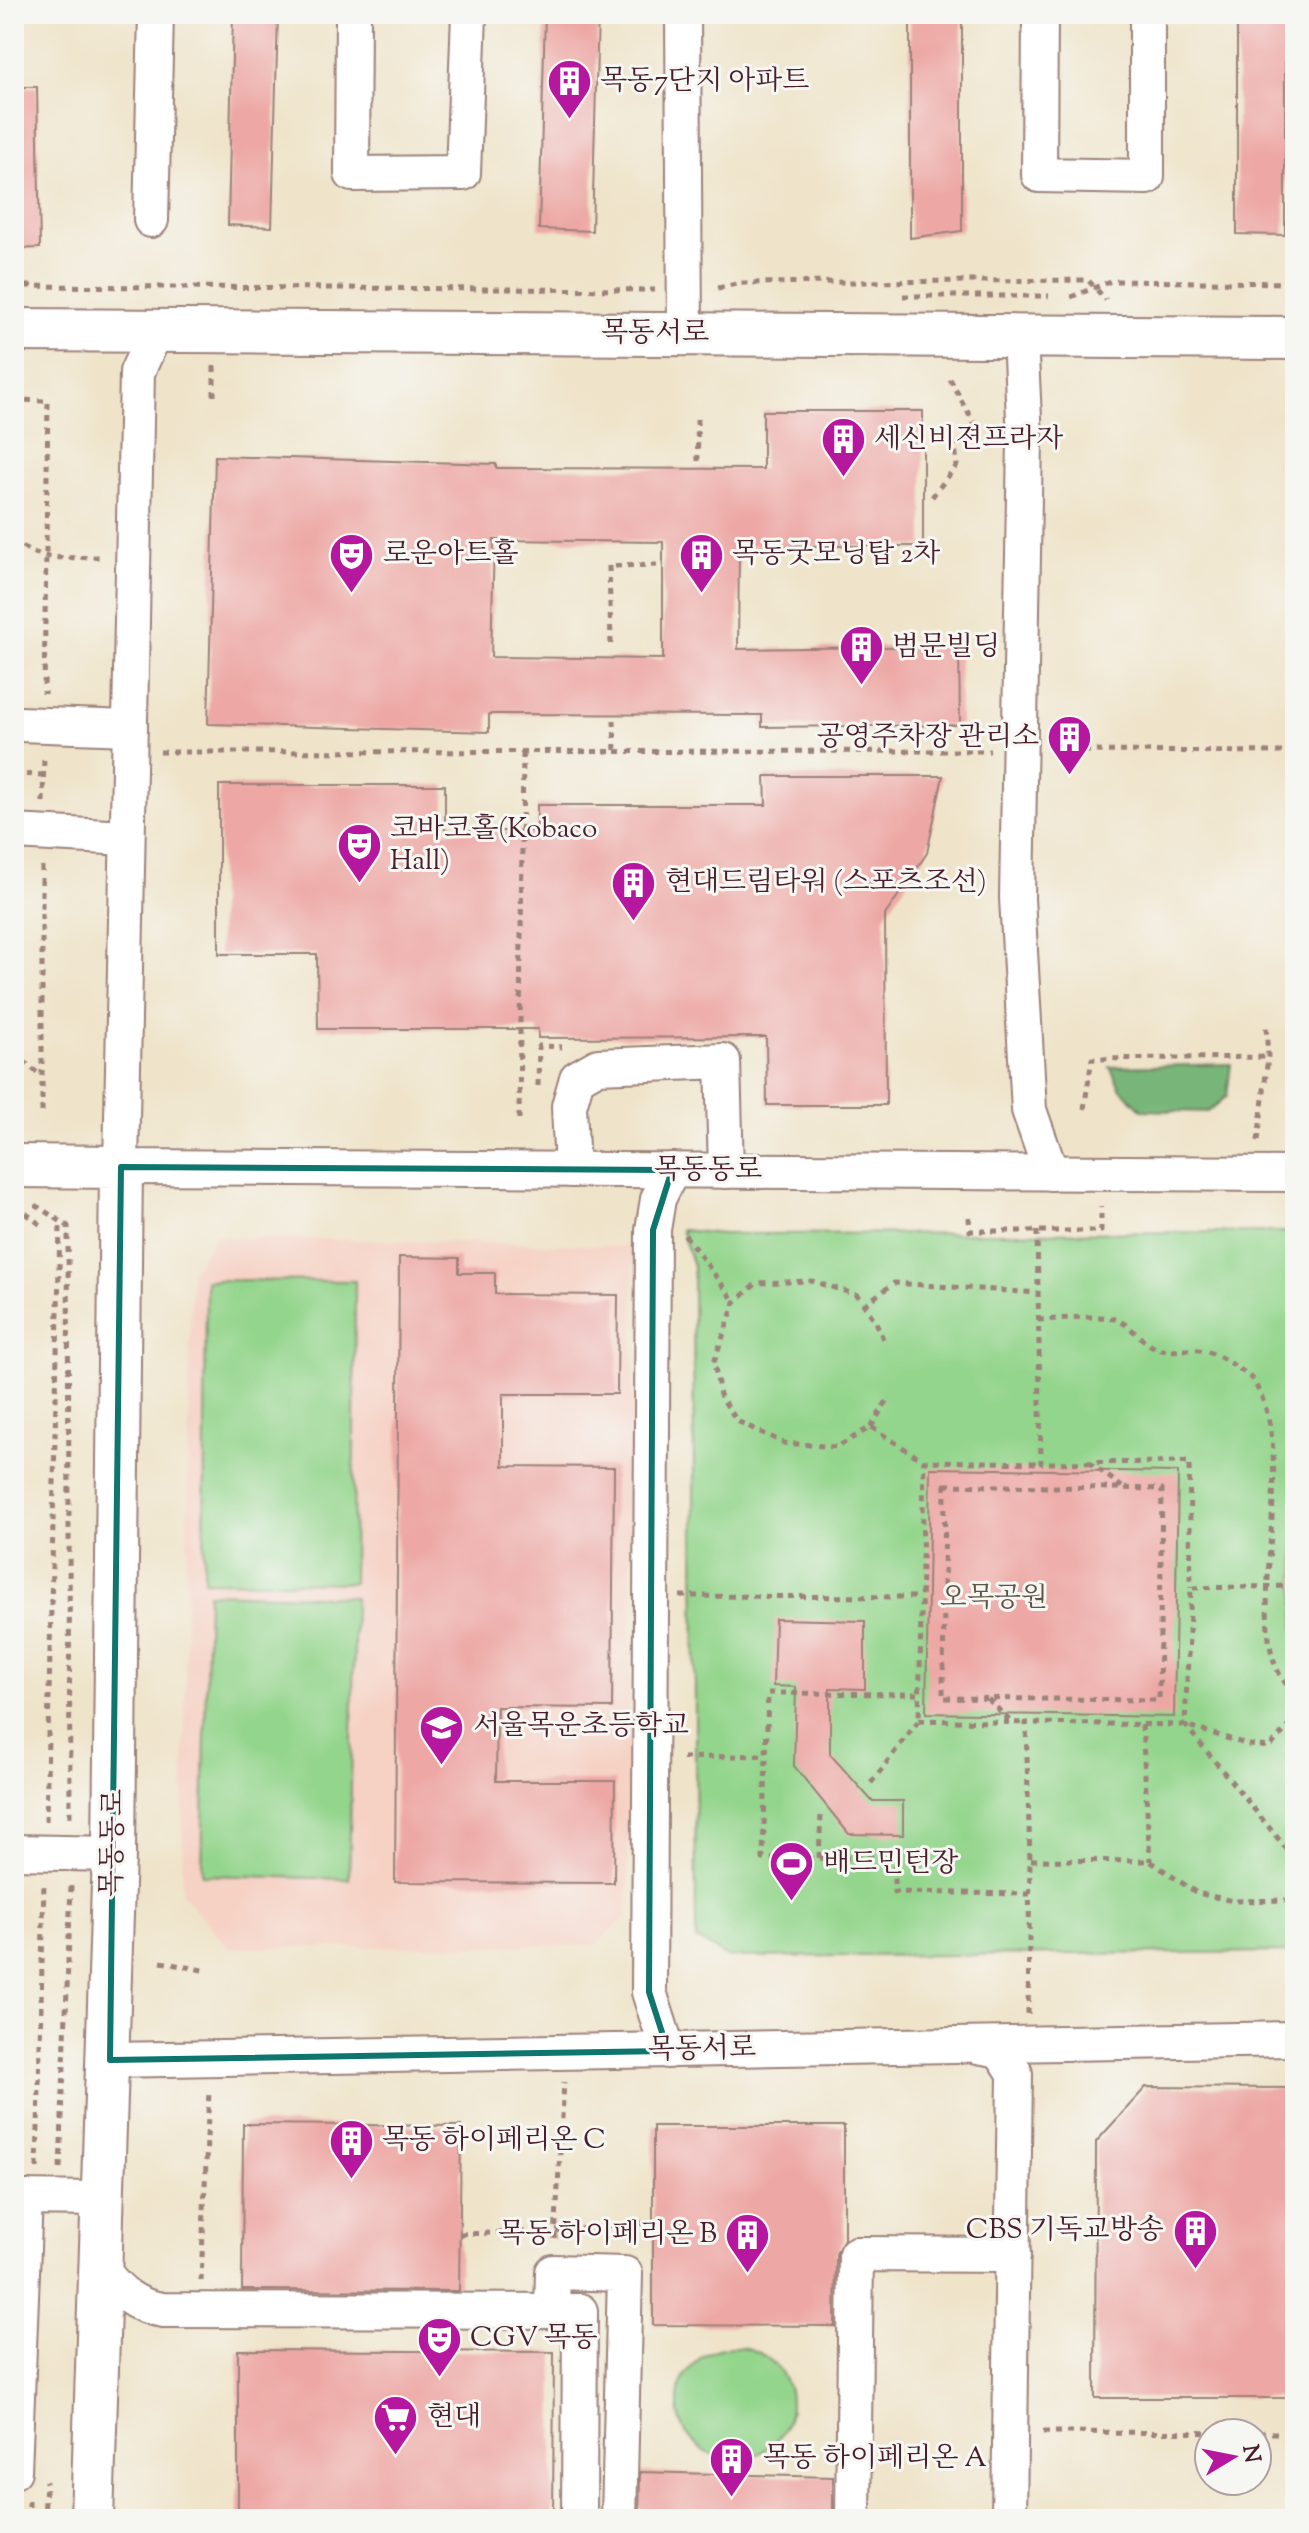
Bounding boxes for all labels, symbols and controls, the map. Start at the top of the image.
building icon: 목동7단지 아파트 [545,58,593,121]
place label: 목동7단지 아파트 [600,62,809,102]
street label: 목동서로 [601,314,709,354]
building icon: 세신비젼프라자 [819,416,867,479]
place label: 세신비젼프라자 [874,420,1063,460]
theatre icon: 로운아트홀 [328,531,376,594]
building icon: 목동굿모닝탑 2차 [677,531,725,594]
place label: 로운아트홀 [383,535,518,575]
place label: 목동굿모닝탑 2차 [732,535,940,575]
building icon: 범문빌딩 [837,624,885,687]
place label: 범문빌딩 [892,628,1000,668]
building icon: 공영주차장 관리소 [1046,714,1094,777]
place label: 공영주차장 관리소 [817,718,1039,758]
place label: 코바코홀(Kobaco Hall) [390,810,597,882]
theatre icon: 코바코홀(Kobaco Hall) [335,822,383,885]
building icon: 현대드림타워 (스포츠조선) [610,859,658,922]
place label: 현대드림타워 (스포츠조선) [665,863,987,903]
street label: 목동동로 [654,1151,762,1191]
park label: 오목공원 [940,1579,1048,1619]
school or university icon: 서울목운초등학교 [418,1703,466,1766]
place label: 서울목운초등학교 [473,1707,689,1747]
street label: 목동동로 [93,1789,135,1897]
sports icon: 배드민턴장 [768,1840,816,1903]
place label: 배드민턴장 [823,1844,958,1884]
street label: 목동서로 [648,2029,756,2071]
building icon: 목동 하이페리온 C [327,2117,375,2180]
place label: 목동 하이페리온 C [382,2121,606,2161]
building icon: CBS 기독교방송 [1171,2207,1219,2270]
building icon: 목동 하이페리온 B [724,2211,772,2274]
place label: CBS 기독교방송 [966,2211,1164,2251]
place label: 목동 하이페리온 B [498,2215,717,2255]
theatre icon: CGV 목동 [415,2315,463,2378]
place label: CGV 목동 [470,2319,598,2359]
supermarket icon: 현대 [372,2394,420,2457]
place label: 현대 [427,2398,481,2438]
north arrow [1193,2417,1273,2497]
building icon: 목동 하이페리온 A [708,2435,756,2498]
place label: 목동 하이페리온 A [763,2439,987,2479]
text: N [1232,2443,1267,2466]

